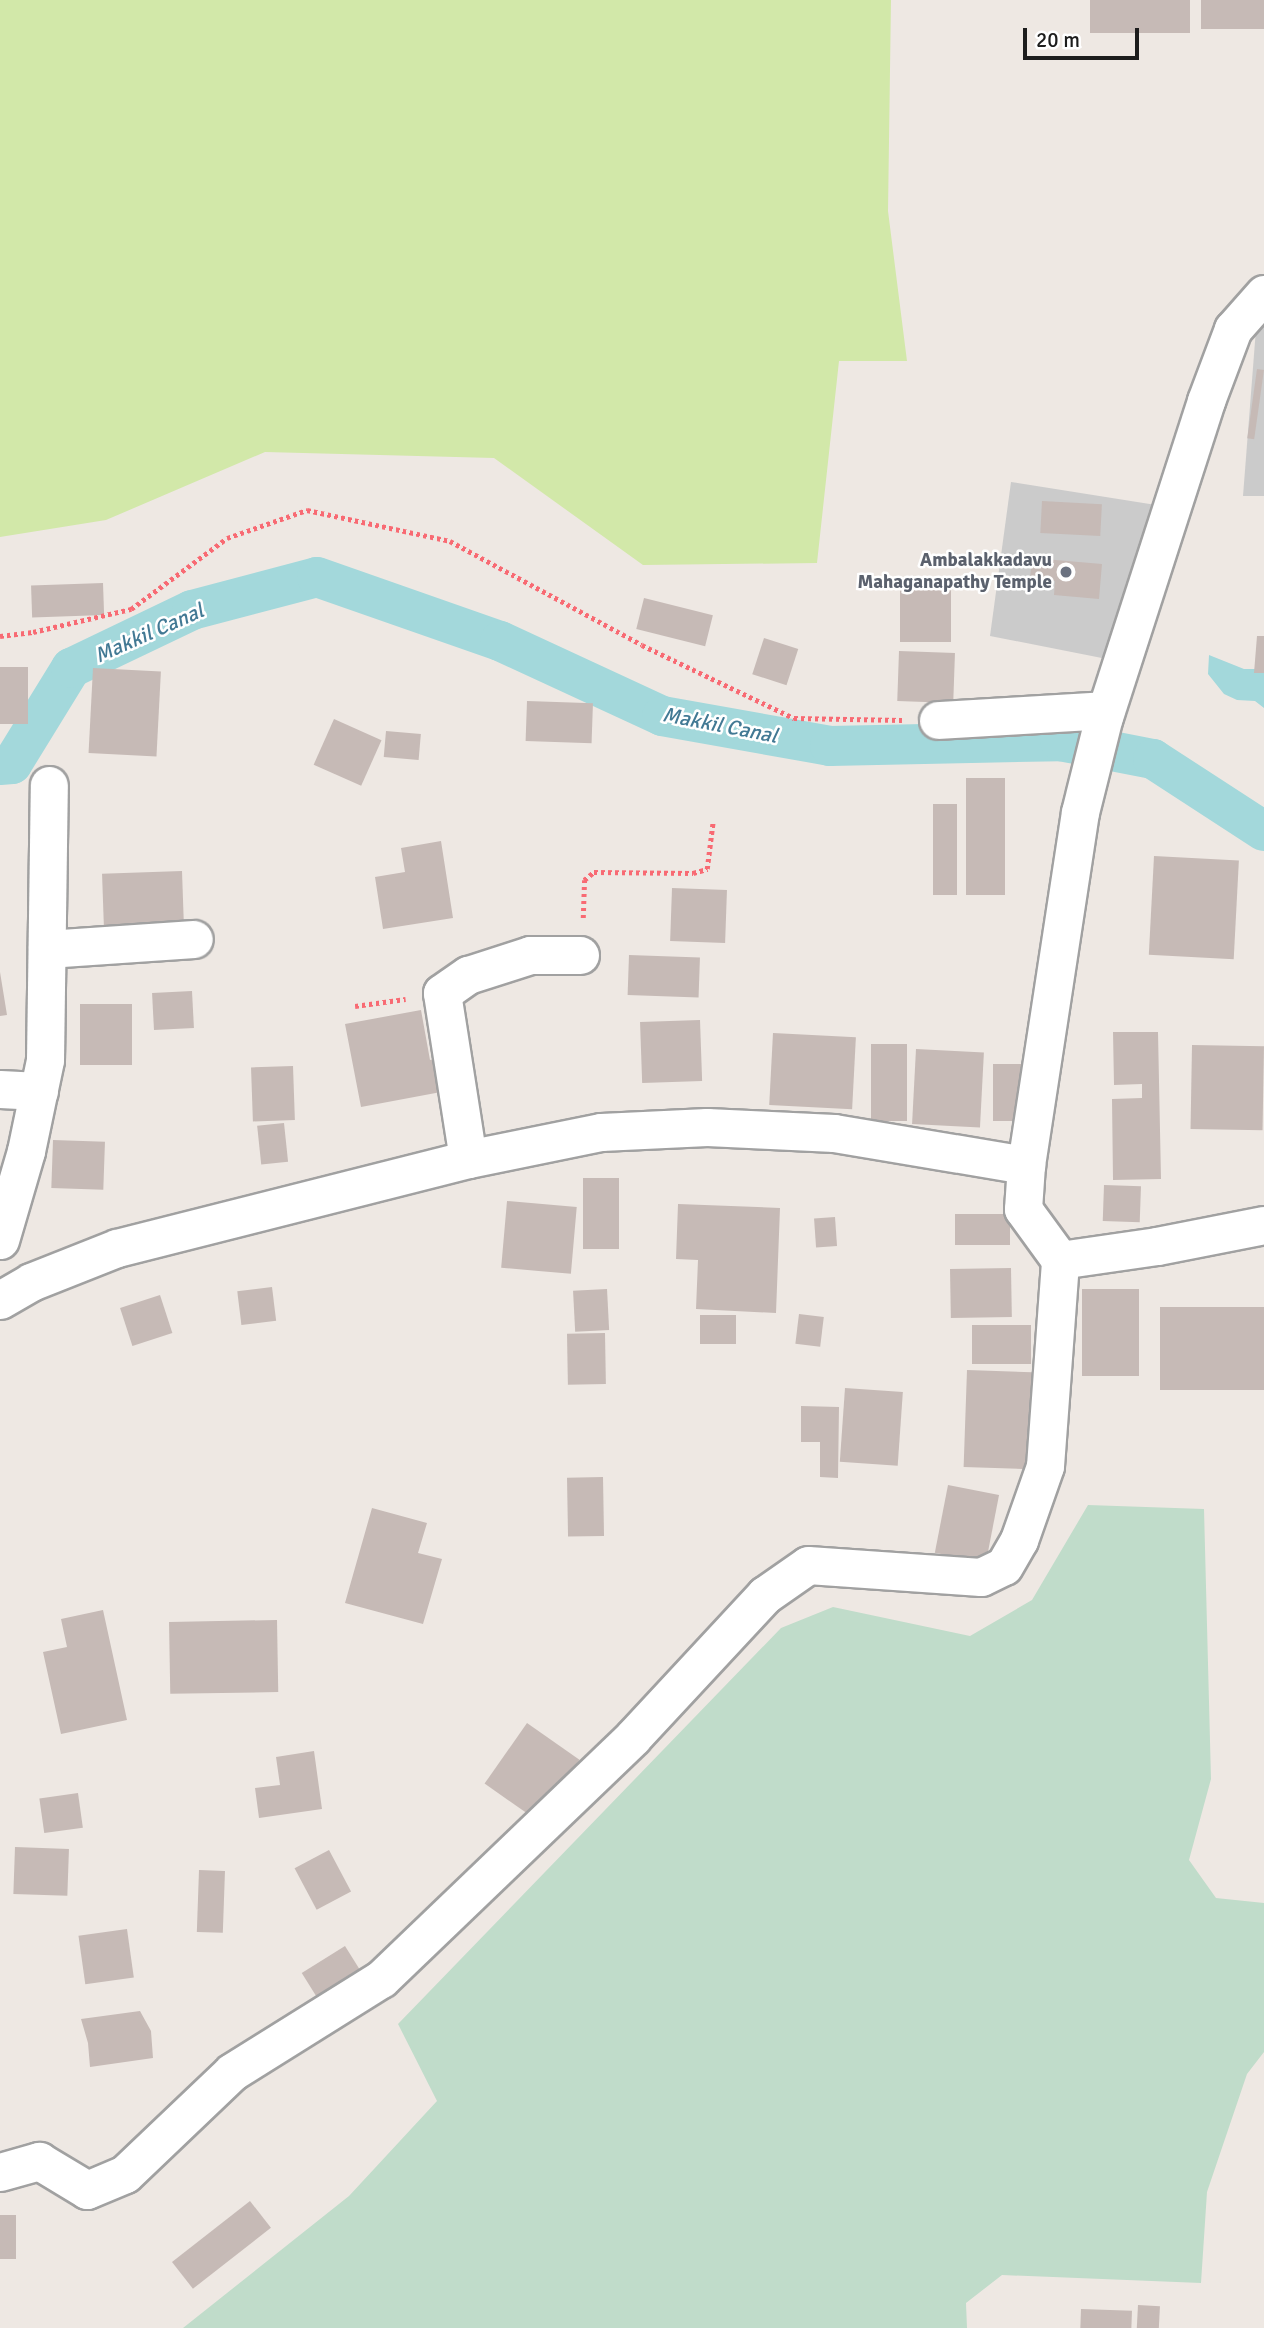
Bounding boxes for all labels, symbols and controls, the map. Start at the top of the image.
scale bar [1026,14,1142,58]
text: 20 m [1036,27,1080,53]
place label: Ambalakkadavu Mahaganapathy Temple [857,550,1052,594]
marker: Ambalakkadavu Mahaganapathy Temple [1058,564,1074,580]
water label: Makkil Canal [91,598,207,668]
water label: Makkil Canal [660,702,780,748]

